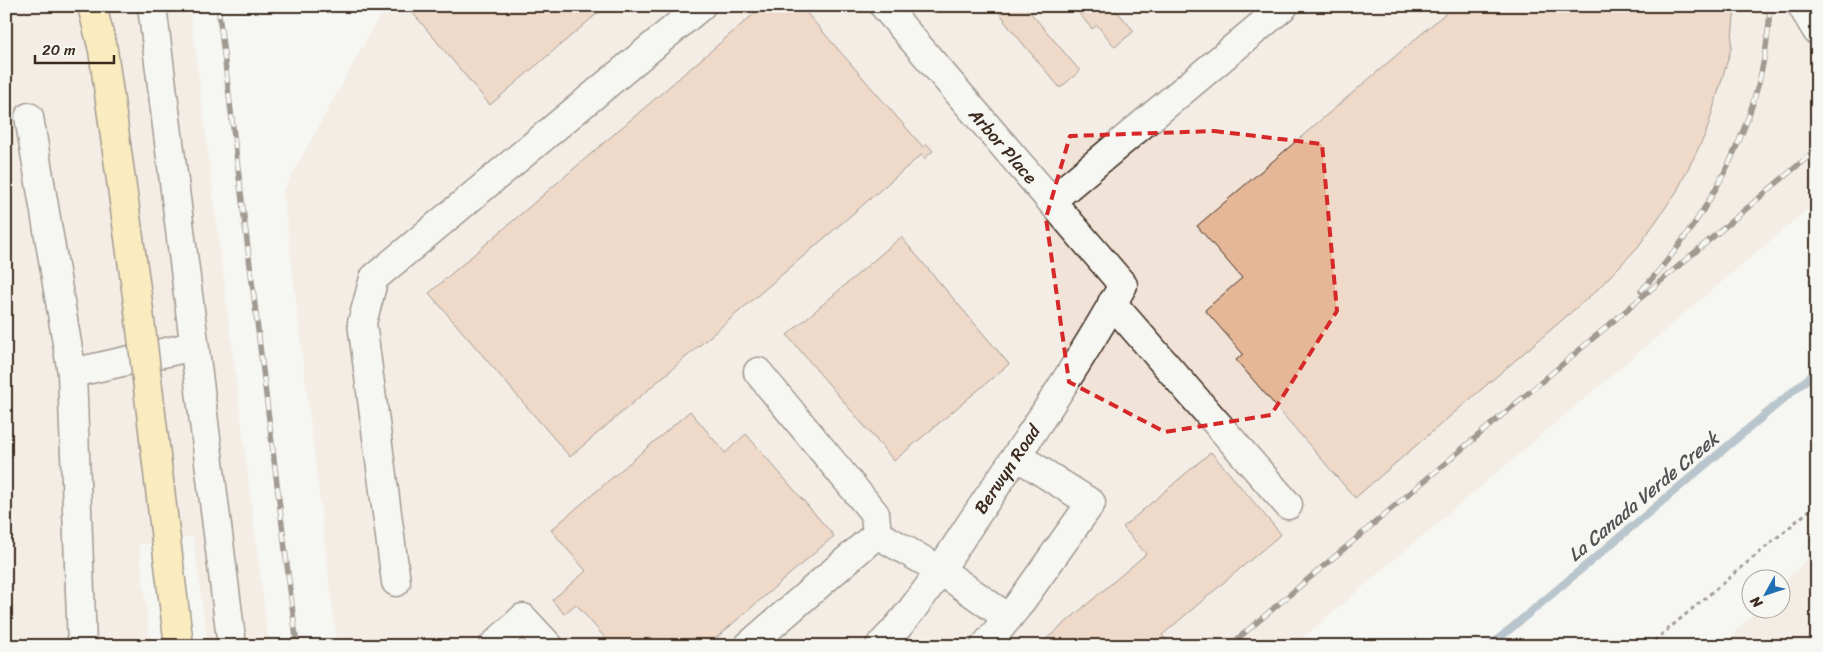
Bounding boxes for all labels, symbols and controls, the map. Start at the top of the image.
scale bar [35,32,114,64]
text: 20 m [42,37,76,63]
street label: Arbor Place [960,100,1046,192]
street label: Berwyn Road [965,417,1050,521]
water label: La Canada Verde Creek [1560,422,1727,570]
north arrow [1740,570,1790,620]
text: N [1744,590,1770,615]

